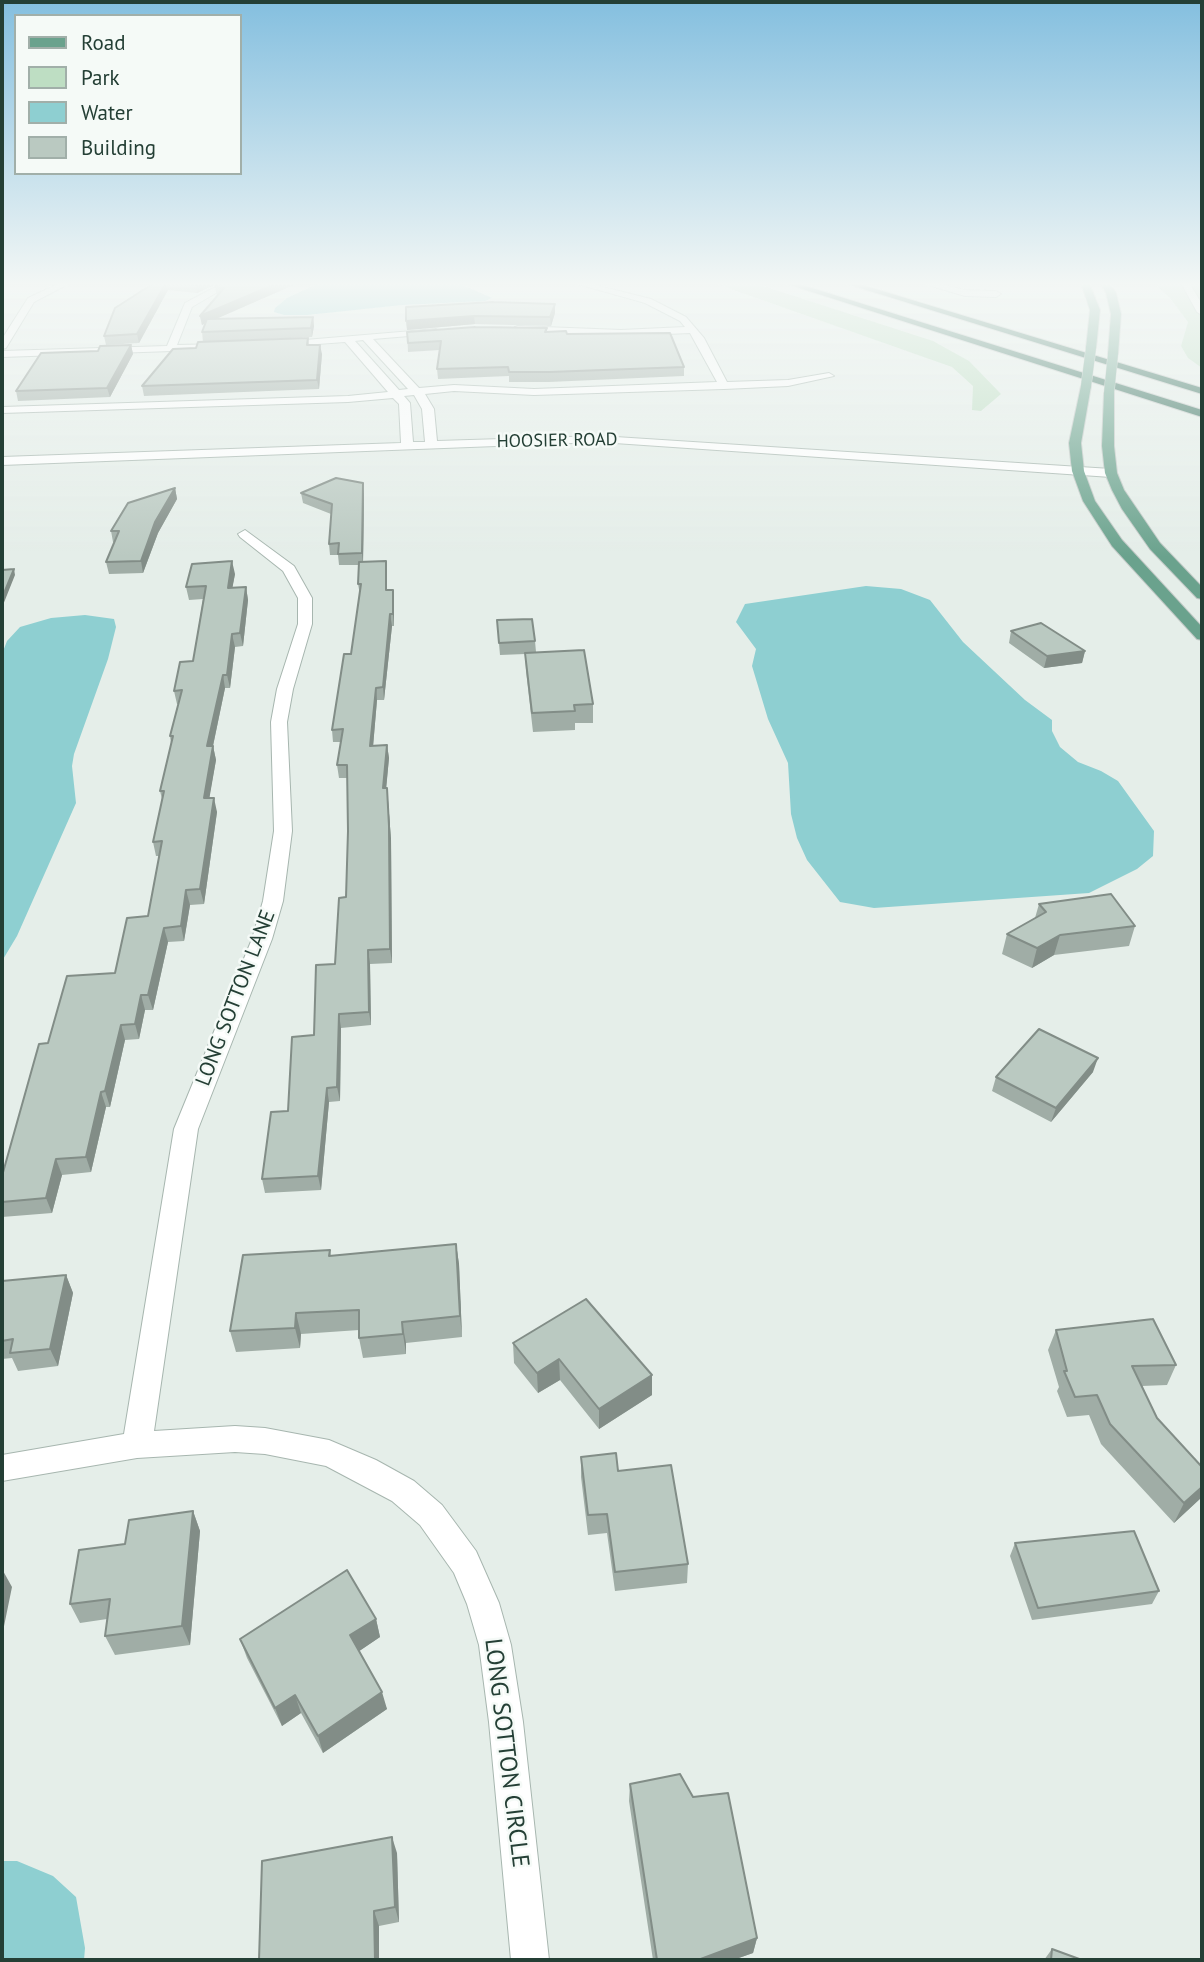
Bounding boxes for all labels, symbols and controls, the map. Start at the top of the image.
legend [14,14,242,175]
text: Road [81,29,125,56]
text: Park [81,64,120,91]
text: Water [81,99,133,126]
text: Building [81,134,156,161]
street label: HOOSIER ROAD [496,429,618,453]
street label: LONG SOTTON LANE [191,906,281,1090]
street label: LONG SOTTON CIRCLE [478,1637,534,1869]

